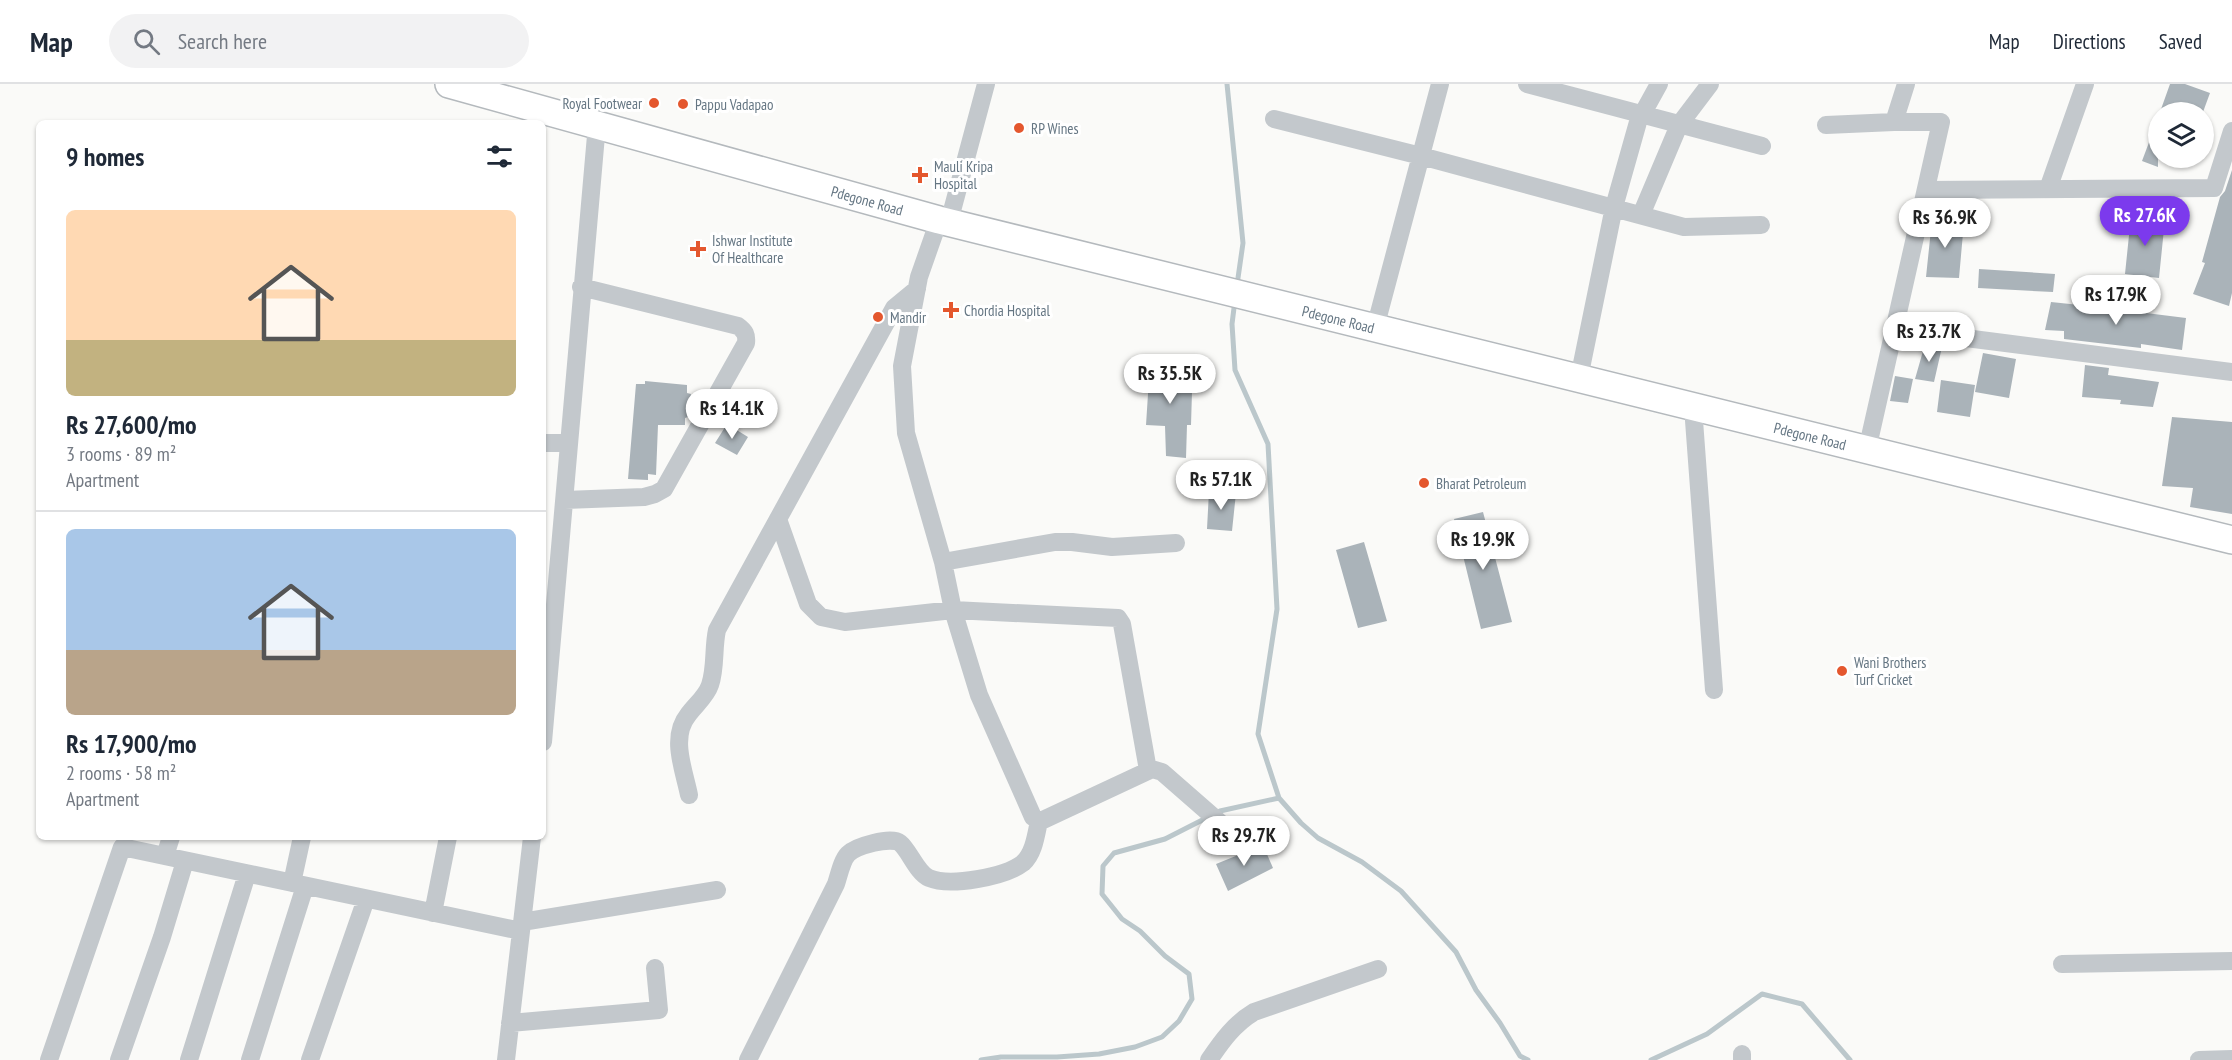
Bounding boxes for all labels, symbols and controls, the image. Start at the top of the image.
search box [109,14,529,68]
text: Map [30,23,73,60]
icon: search [130,25,163,58]
text: Search here [178,27,267,55]
text: Map [1989,28,2020,55]
text: Directions [2053,28,2126,55]
text: Saved [2159,28,2202,55]
place label: Royal Footwear [562,94,643,113]
place label: Pappu Vadapao [695,95,774,114]
marker: Royal Footwear [647,96,661,110]
marker: Pappu Vadapao [676,97,690,111]
map controls [2148,102,2214,168]
button: layers [2148,102,2214,168]
place label: RP Wines [1031,119,1079,138]
marker: RP Wines [1012,121,1026,135]
text: 9 homes [66,140,144,173]
icon: filters [483,140,516,173]
place label: Mauli Kripa Hospital [934,157,993,193]
marker: Mauli Kripa Hospital [911,166,929,184]
street label: Pdegone Road [829,181,905,219]
pin: Rs 27.6K [2083,196,2207,247]
pin: Rs 36.9K [1883,198,2007,249]
text: Rs 27.6K [2114,202,2176,228]
text: Rs 36.9K [1913,204,1977,230]
place label: Ishwar Institute Of Healthcare [712,231,793,267]
marker: Ishwar Institute Of Healthcare [689,240,707,258]
icon: home [237,249,345,357]
pin: Rs 17.9K [2054,275,2178,326]
text: Rs 17.9K [2085,281,2147,307]
marker: Chordia Hospital [942,301,960,319]
place label: Chordia Hospital [964,301,1050,320]
street label: Pdegone Road [1300,301,1377,337]
place label: Mandir [890,308,927,327]
marker: Mandir [871,310,885,324]
pin: Rs 23.7K [1867,312,1991,363]
text: Rs 23.7K [1897,318,1961,344]
pin: Rs 35.5K [1108,354,1232,405]
text: Rs 35.5K [1138,360,1202,386]
pin: Rs 14.1K [670,389,794,440]
text: Rs 14.1K [700,395,764,421]
text: Rs 27,600/mo [66,408,197,441]
street label: Pdegone Road [1772,418,1848,454]
text: 3 rooms · 89 m² [66,441,176,467]
pin: Rs 57.1K [1159,460,1283,511]
text: Rs 57.1K [1190,466,1252,492]
text: Apartment [66,467,139,493]
place label: Bharat Petroleum [1436,474,1526,493]
marker: Bharat Petroleum [1417,476,1431,490]
pin: Rs 19.9K [1421,520,1545,571]
text: Rs 19.9K [1451,526,1515,552]
icon: home [237,568,345,676]
place label: Wani Brothers Turf Cricket [1854,653,1926,689]
marker: Wani Brothers Turf Cricket [1835,664,1849,678]
text: Rs 17,900/mo [66,727,197,760]
text: 2 rooms · 58 m² [66,760,176,786]
text: Apartment [66,786,139,812]
pin: Rs 29.7K [1182,816,1306,867]
text: Rs 29.7K [1212,822,1276,848]

